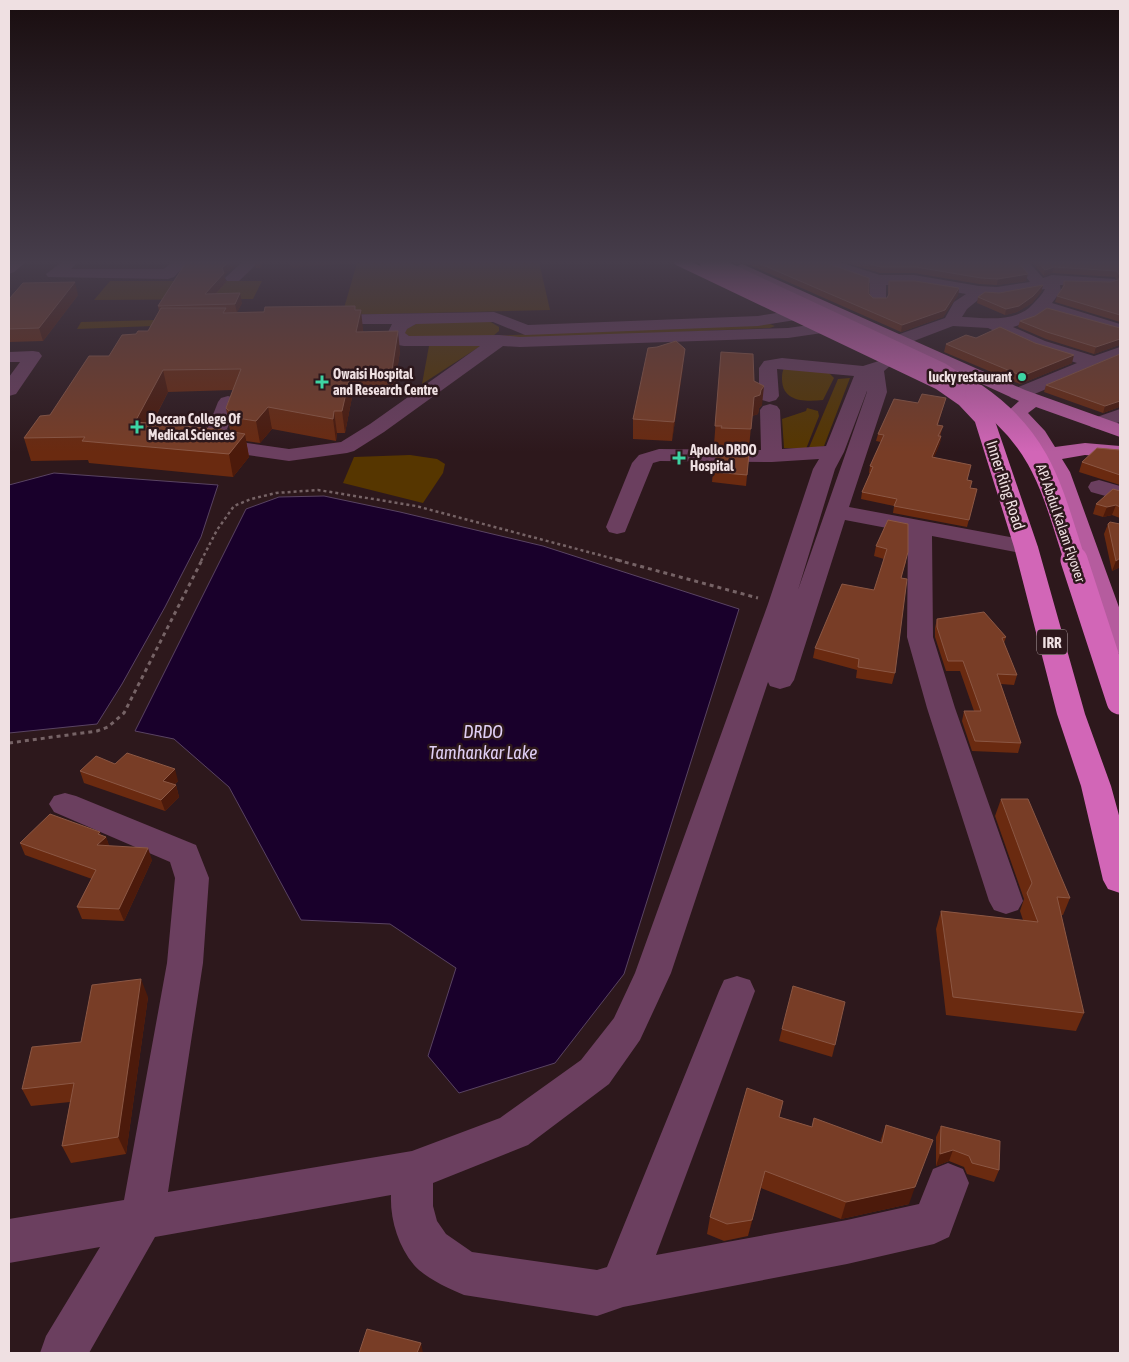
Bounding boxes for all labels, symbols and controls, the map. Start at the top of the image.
place label: Owaisi Hospital and Research Centre [333,366,438,398]
place label: lucky restaurant [929,369,1012,385]
marker: lucky restaurant [1016,371,1028,383]
marker: Owaisi Hospital and Research Centre [315,375,329,389]
place label: Deccan College Of Medical Sciences [148,411,240,443]
marker: Deccan College Of Medical Sciences [130,420,144,434]
street label: Inner Ring Road [982,438,1029,532]
place label: Apollo DRDO Hospital [689,442,757,474]
marker: Apollo DRDO Hospital [672,451,686,465]
street label: APJ Abdul Kalam Flyover [1033,462,1089,585]
road number: IRR [1037,630,1067,654]
water label: DRDO Tamhankar Lake [429,721,537,763]

